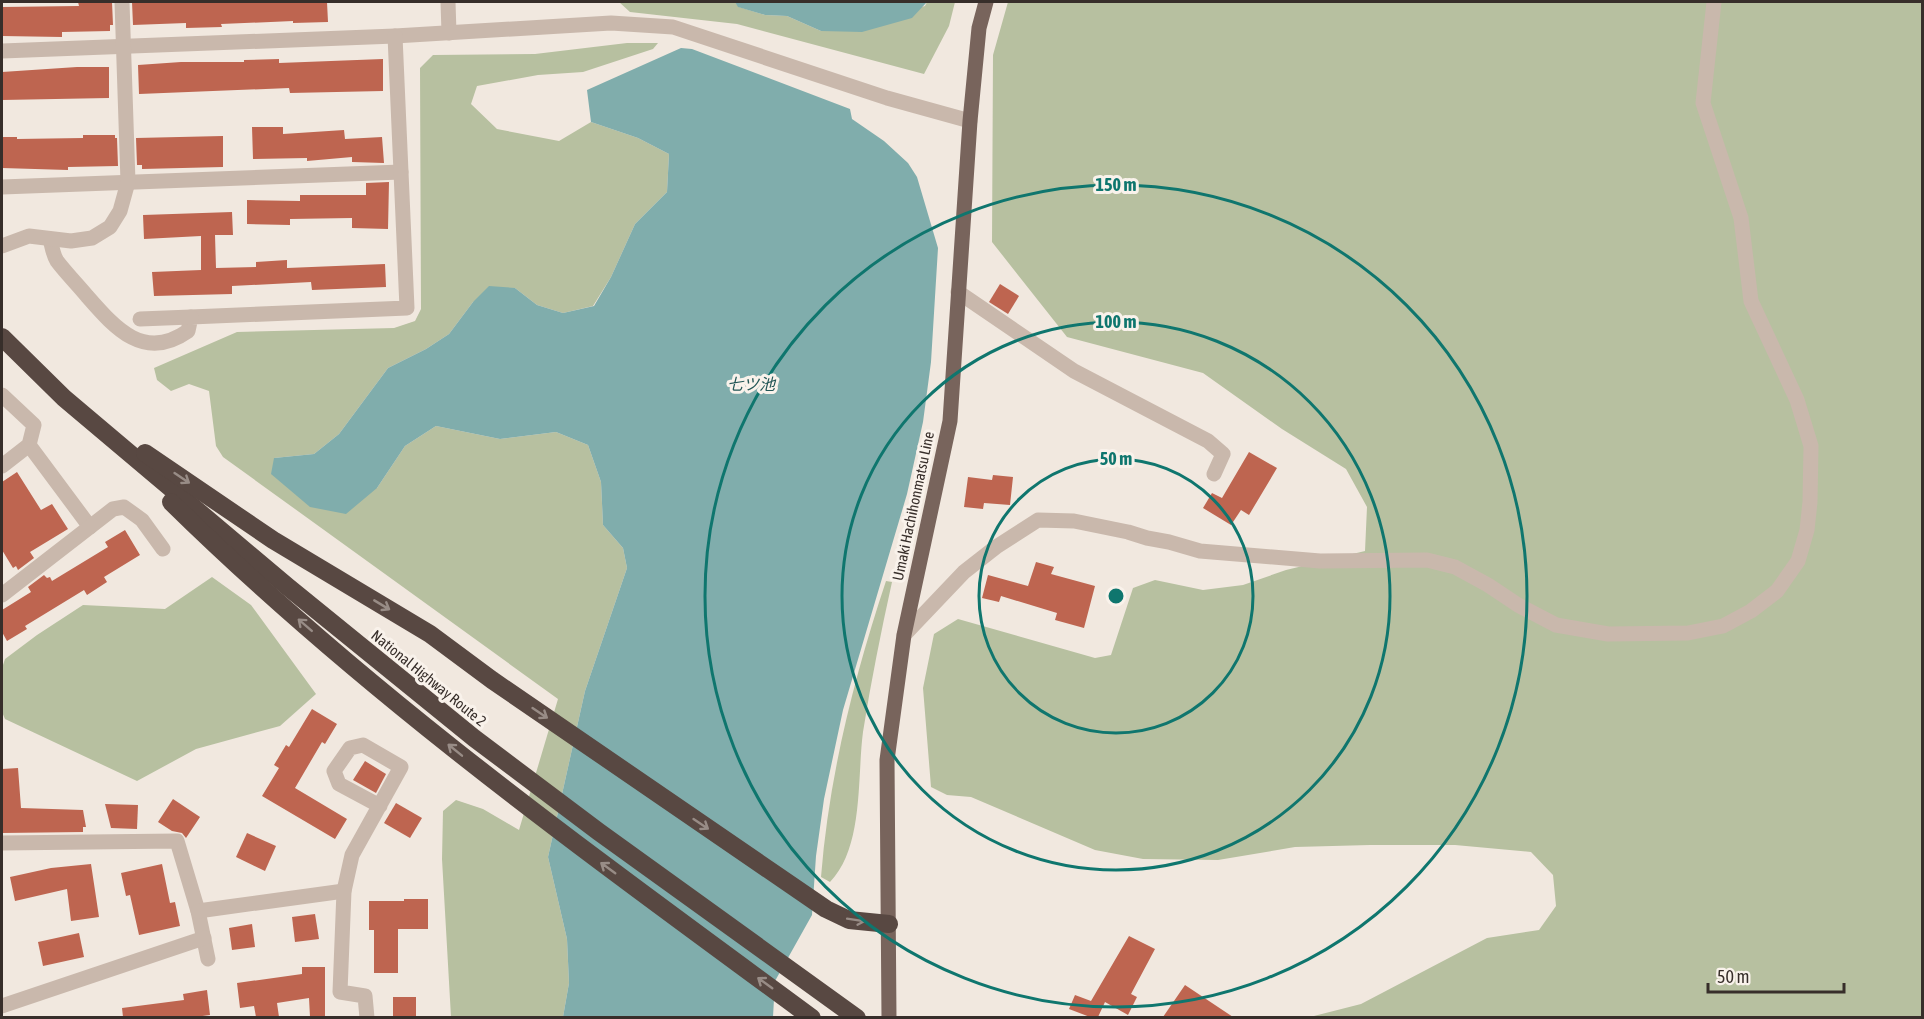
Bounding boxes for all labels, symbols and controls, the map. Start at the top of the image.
text: 150 m [1096,174,1136,195]
text: 100 m [1096,311,1136,332]
water label: 七ツ池 [727,375,777,393]
street label: Umaki Hachihonmatsu Line [889,430,937,582]
text: 50 m [1100,448,1132,469]
one-way arrow [174,472,191,485]
centre of rings [1106,586,1126,606]
one-way arrow [373,600,390,612]
one-way arrow [298,618,313,632]
street label: National Highway Route 2 [368,626,490,730]
one-way arrow [532,707,549,720]
one-way arrow [447,744,463,757]
one-way arrow [693,817,710,830]
one-way arrow [600,861,616,874]
one-way arrow [846,915,865,926]
scale bar [1708,956,1844,994]
text: 50 m [1717,966,1749,987]
one-way arrow [758,977,774,989]

